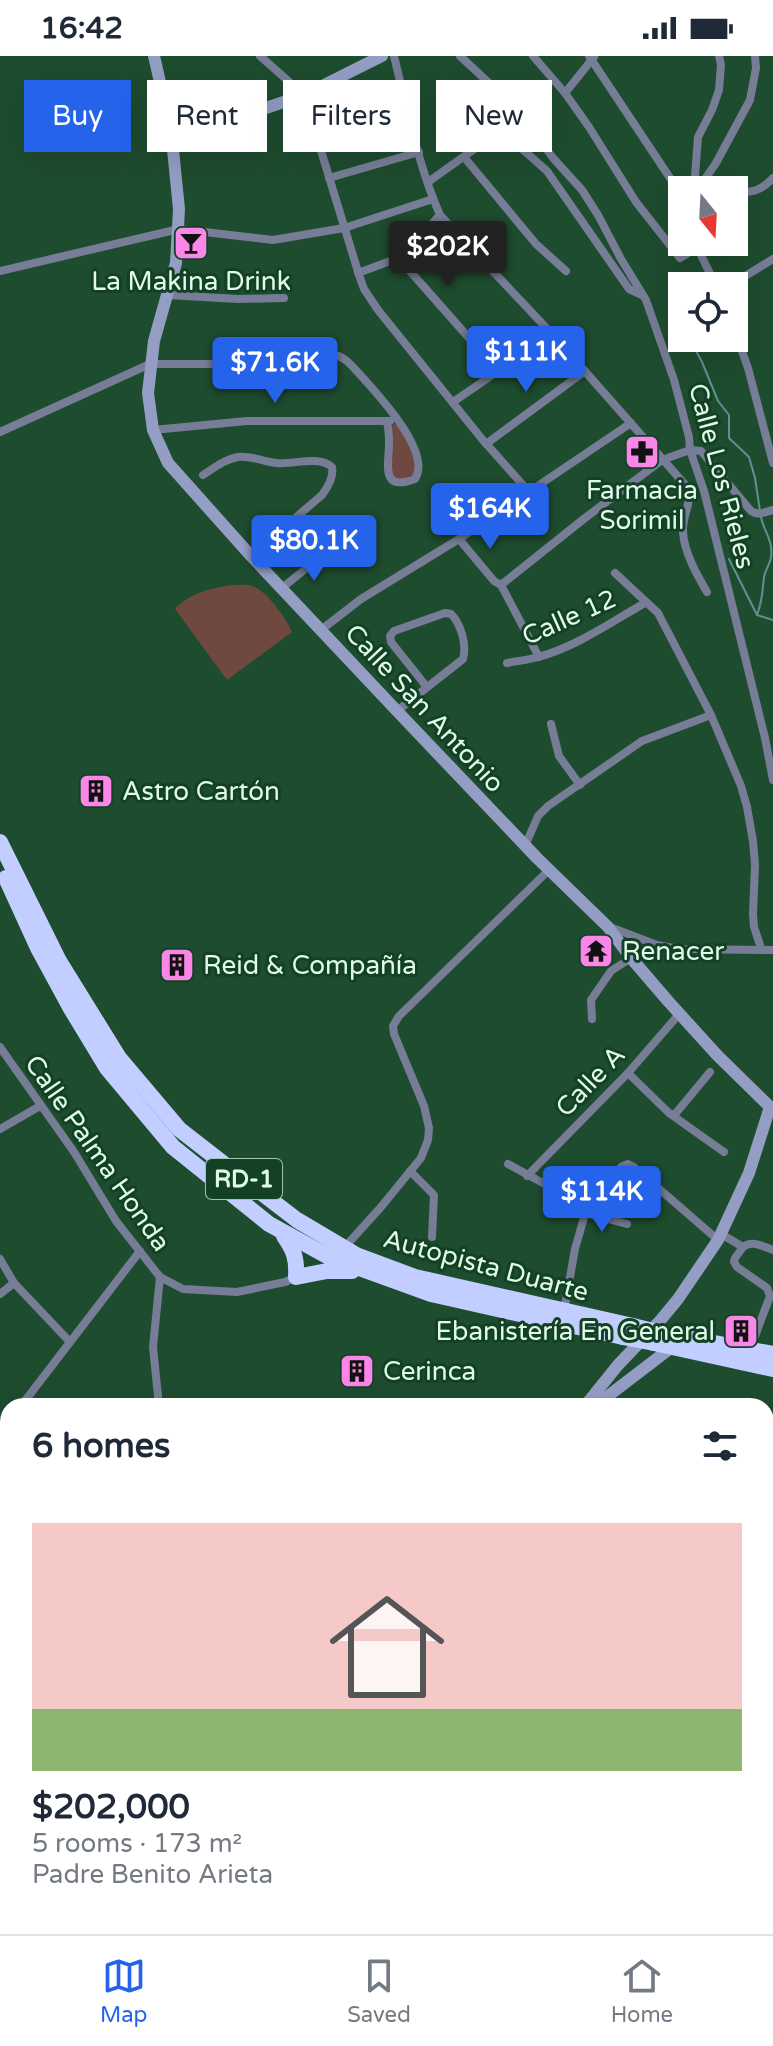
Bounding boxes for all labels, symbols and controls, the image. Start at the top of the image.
text: 16:42 [40,10,123,47]
chip: Buy [24,80,131,152]
chip: Rent [147,80,267,152]
chip: Filters [283,80,420,152]
chip: New [436,80,552,152]
north arrow [668,176,748,256]
map controls [668,176,748,352]
pin: $202K [392,221,504,289]
bar icon: La Makina Drink [172,224,210,262]
text: $202K [407,231,489,262]
place label: La Makina Drink [91,266,291,297]
button: locate [668,272,748,352]
pin: $111K [470,326,582,394]
text: $111K [485,336,567,367]
pin: $71.6K [210,337,340,405]
text: $71.6K [230,347,320,378]
street label: Calle Los Rieles [682,380,761,572]
pharmacy icon: Farmacia Sorimil [623,433,661,471]
place label: Farmacia Sorimil [586,475,698,536]
pin: $164K [434,483,546,551]
text: $164K [449,493,531,524]
pin: $80.1K [249,515,379,583]
text: $80.1K [269,525,359,556]
street label: Calle 12 [517,583,621,652]
street label: Calle San Antonio [339,618,511,799]
building icon: Astro Cartón [77,772,115,810]
place label: Astro Cartón [122,776,280,807]
temple icon: Renacer [577,932,615,970]
place label: Renacer [622,936,724,967]
building icon: Reid & Compañía [158,946,196,984]
place label: Reid & Compañía [203,950,417,981]
street label: Calle A [549,1039,632,1123]
street label: Calle Palma Honda [18,1049,177,1257]
road number: RD-1 [206,1159,282,1199]
pin: $114K [546,1166,658,1234]
text: $114K [561,1176,643,1207]
street label: Autopista Duarte [380,1223,592,1308]
building icon: Ebanistería En General [722,1312,760,1350]
place label: Ebanistería En General [435,1316,715,1347]
building icon: Cerinca [338,1352,376,1390]
place label: Cerinca [383,1356,476,1387]
icon: filters [698,1424,742,1468]
text: 6 homes [32,1426,170,1467]
icon: home [315,1575,459,1719]
text: $202,000 [32,1787,190,1828]
text: 5 rooms · 173 m² [32,1828,242,1859]
text: Padre Benito Arieta [32,1859,273,1890]
tab: Map [100,1954,147,2028]
tab: Saved [347,1954,411,2028]
tab: Home [611,1954,673,2028]

